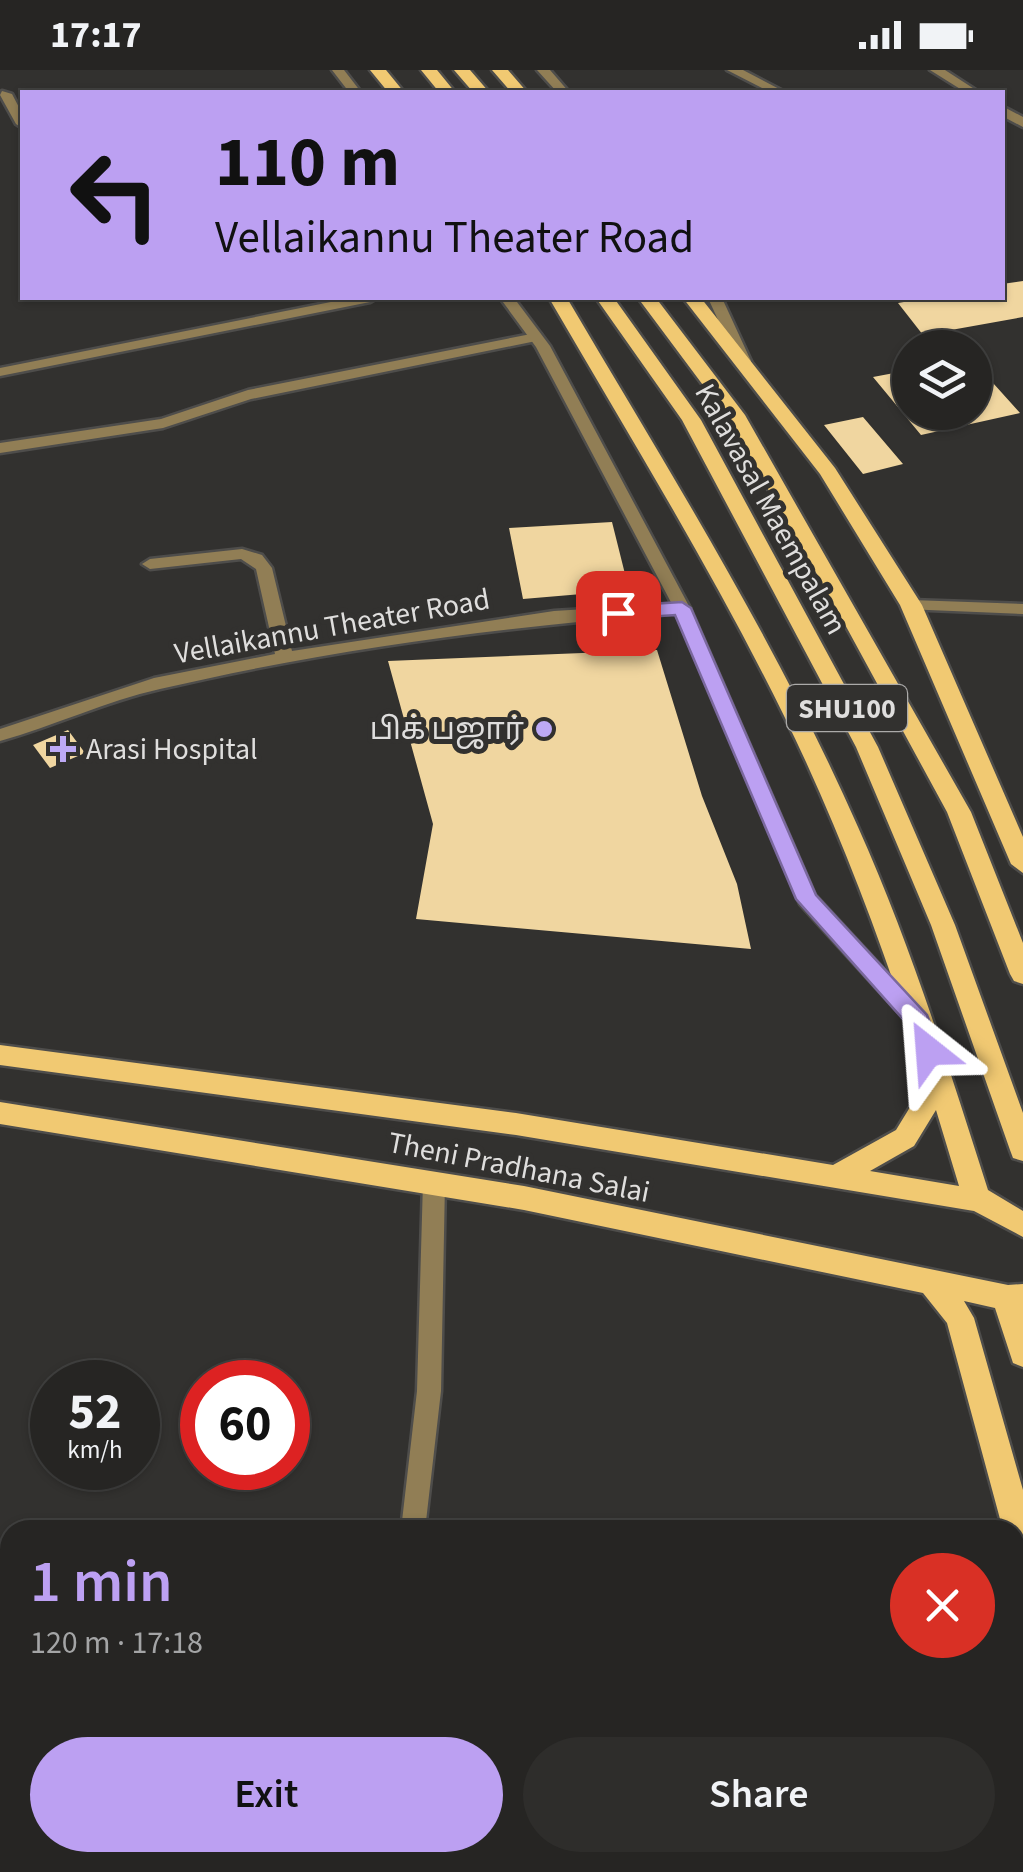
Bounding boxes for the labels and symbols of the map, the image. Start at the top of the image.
street label: Kalavasal Maempalam [684,376,857,642]
pin [576,571,661,656]
street label: Vellaikannu Theater Road [171,578,493,675]
road number: SHU100 [787,685,907,731]
place label: பிக் பஜார் [370,708,524,751]
marker: பிக் பஜார் [533,718,555,740]
place label: Arasi Hospital [86,728,258,771]
marker: Arasi Hospital [50,736,76,762]
position arrow [877,999,981,1103]
street label: Theni Pradhana Salai [384,1121,653,1214]
speed limit sign: 60 [180,1360,310,1490]

